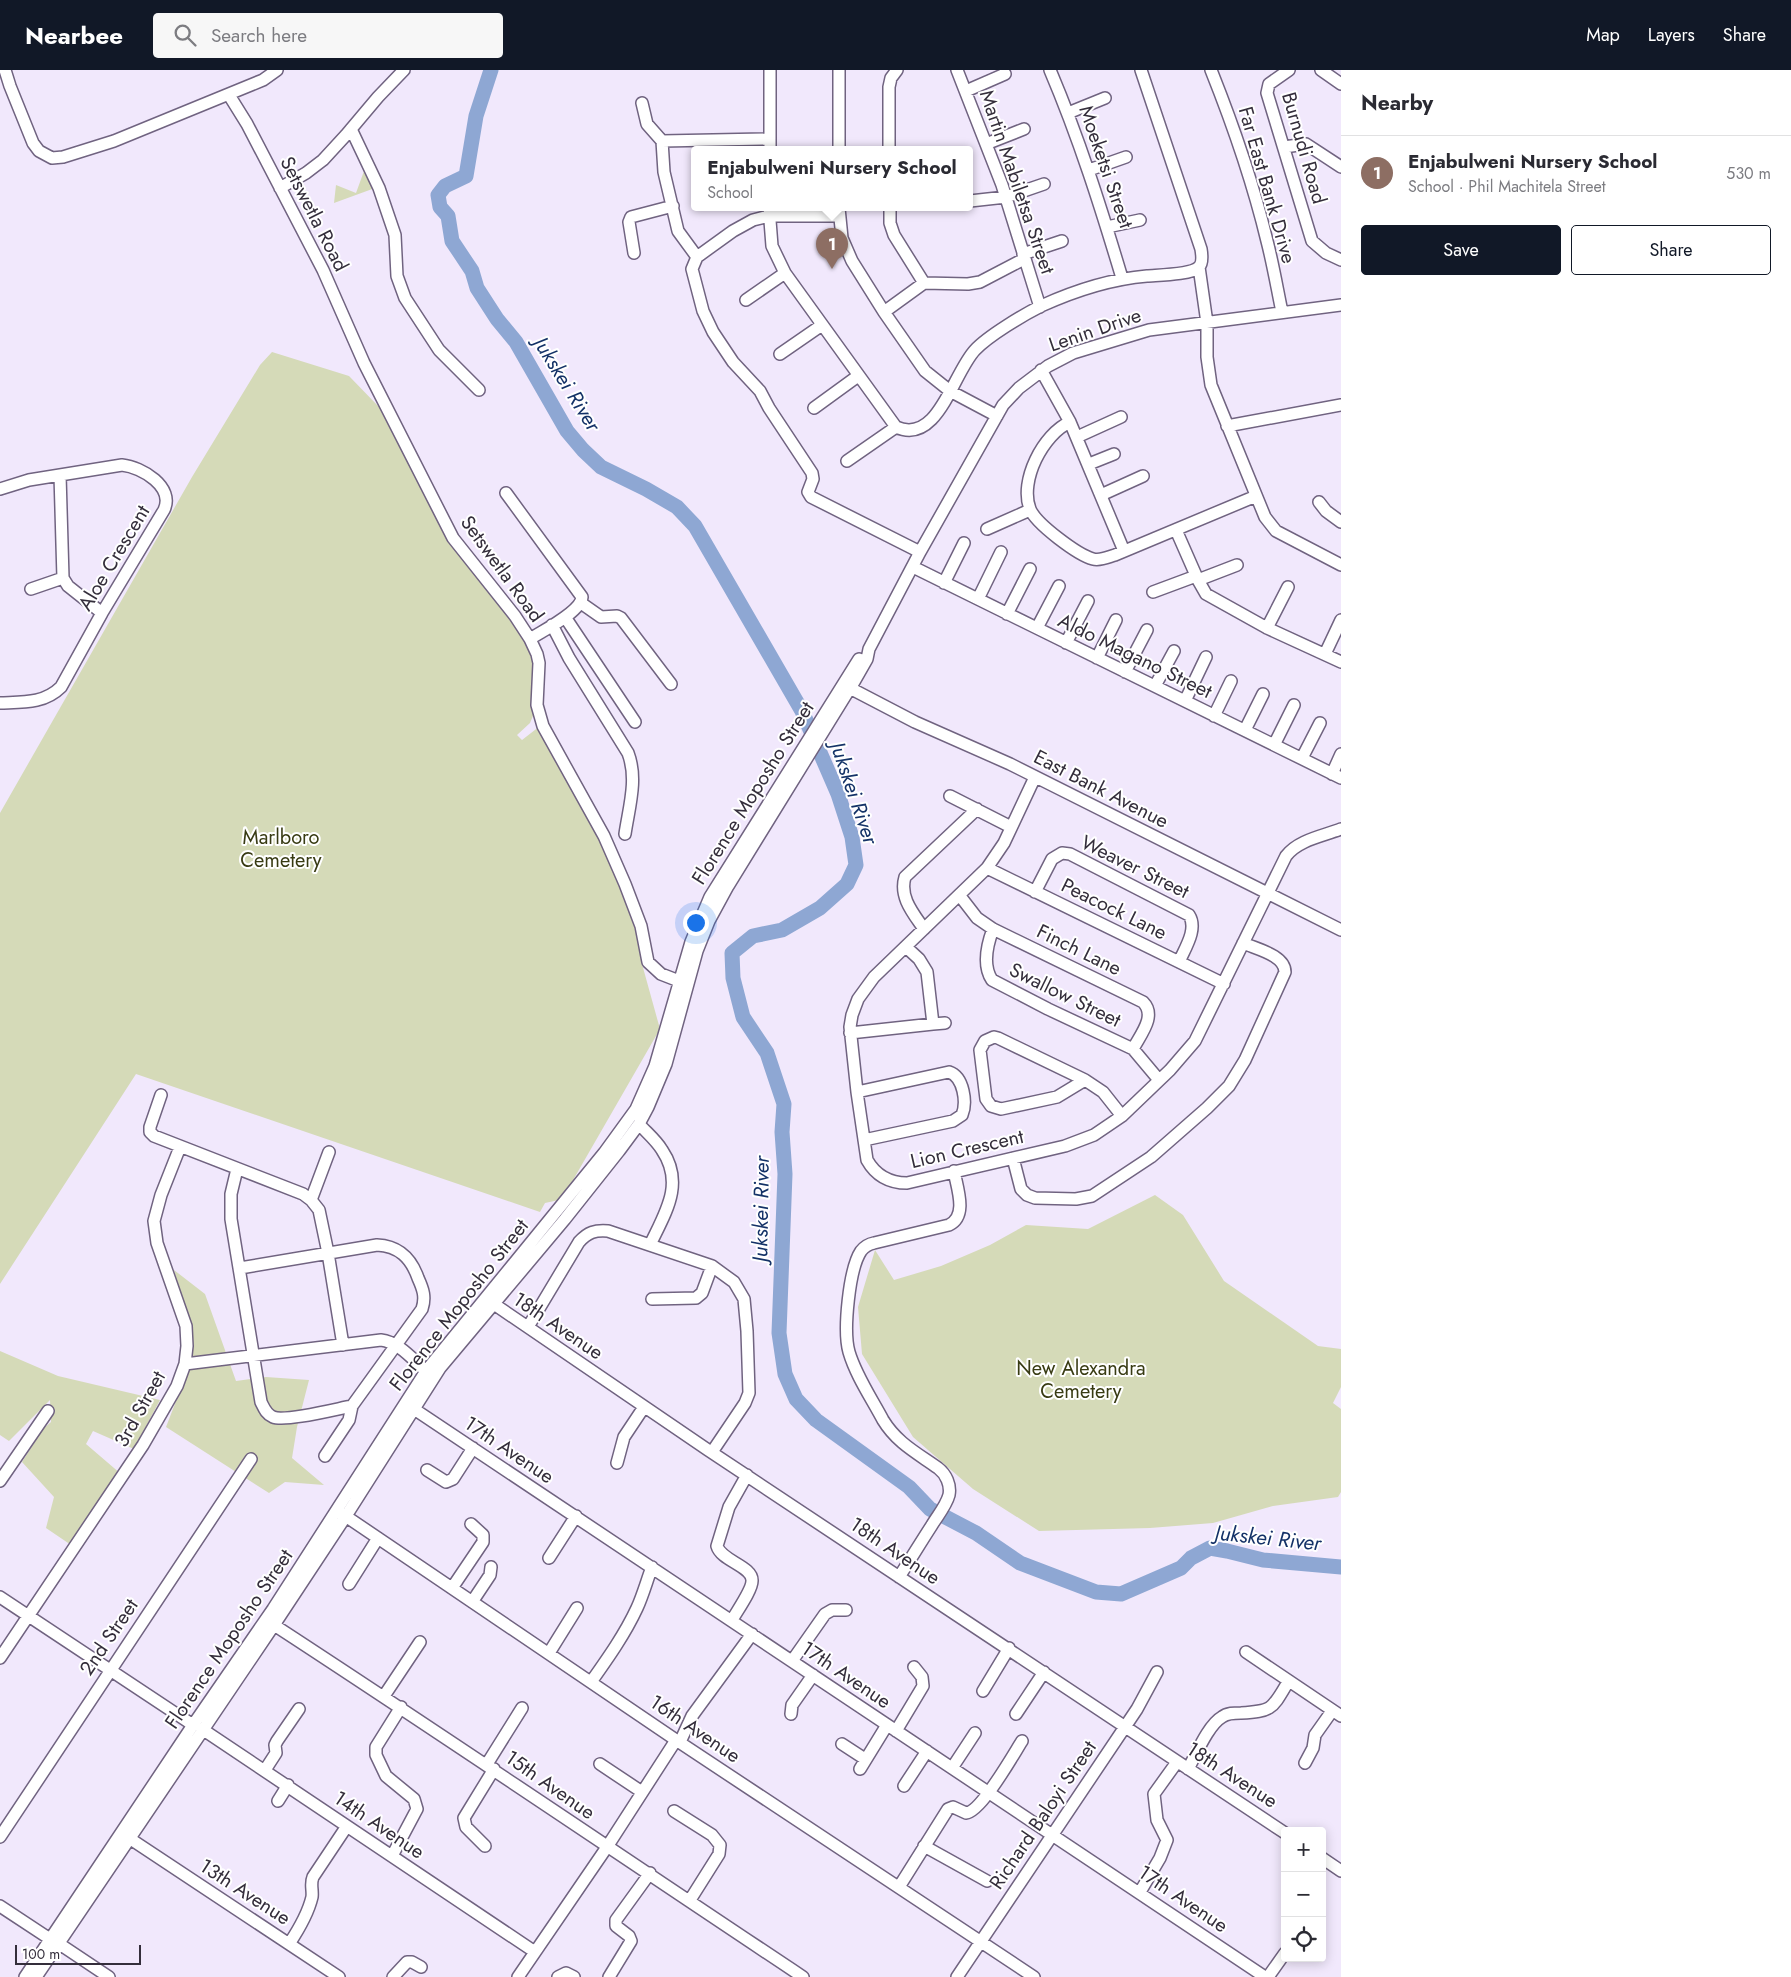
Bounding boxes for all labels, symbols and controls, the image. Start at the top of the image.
search box [153,13,503,58]
text: Nearbee [25,18,123,53]
icon: search [171,21,199,49]
text: Search here [211,22,307,49]
text: Map [1586,22,1620,48]
text: Layers [1648,22,1695,48]
text: Share [1723,22,1766,48]
street label: Martin Mabiletsa Street [972,86,1062,278]
text: Nearby [1361,88,1433,118]
street label: Burnudi Road [1274,89,1334,207]
street label: Moeketsi Street [1071,102,1141,232]
street label: Far East Bank Drive [1231,103,1303,267]
popup [691,146,973,211]
text: Enjabulweni Nursery School [1408,148,1657,175]
street label: Setswetla Road [273,151,355,277]
text: Enjabulweni Nursery School [707,154,957,181]
text: 1 [1373,162,1381,185]
text: 530 m [1726,162,1771,185]
text: School · Phil Machitela Street [1408,175,1605,198]
text: School [707,181,753,204]
button: Save [1361,225,1561,275]
button: Share [1571,225,1771,275]
pin: 1 [816,228,848,269]
street label: Lenin Drive [1045,301,1145,359]
water label: Jukskei River [524,328,608,438]
street label: Aloe Crescent [71,499,157,616]
street label: Setswetla Road [453,510,551,628]
street label: Aldo Magano Street [1053,606,1217,706]
street label: Florence Moposho Street [685,696,821,890]
water label: Jukskei River [821,734,886,849]
street label: East Bank Avenue [1029,743,1173,835]
park label: Marlboro Cemetery [240,823,322,875]
street label: Weaver Street [1076,828,1194,906]
street label: Peacock Lane [1056,871,1172,947]
your location [683,910,709,936]
street label: Finch Lane [1032,917,1126,983]
street label: Swallow Street [1004,955,1126,1035]
street label: Lion Crescent [908,1122,1027,1176]
water label: Jukskei River [745,1155,777,1266]
street label: Florence Moposho Street [383,1213,536,1397]
street label: 18th Avenue [507,1285,609,1367]
park label: New Alexandra Cemetery [1016,1354,1146,1406]
street label: 3rd Street [107,1366,173,1452]
street label: 17th Avenue [458,1409,560,1491]
street label: 18th Avenue [844,1510,946,1592]
water label: Jukskei River [1210,1517,1323,1559]
street label: Florence Moposho Street [158,1543,300,1735]
street label: 2nd Street [73,1593,145,1681]
street label: 17th Avenue [795,1634,897,1716]
street label: 16th Avenue [644,1688,746,1770]
street label: Richard Baloyi Street [982,1735,1104,1895]
street label: 18th Avenue [1181,1735,1283,1815]
street label: 15th Avenue [499,1743,601,1827]
street label: 14th Avenue [328,1784,430,1866]
map controls [1281,1827,1326,1962]
button: + [1281,1827,1326,1872]
street label: 13th Avenue [194,1852,296,1932]
street label: 17th Avenue [1132,1858,1234,1940]
button: − [1281,1872,1326,1917]
button: locate [1281,1917,1326,1962]
scale bar [15,1942,141,1965]
text: 100 m [22,1944,60,1964]

